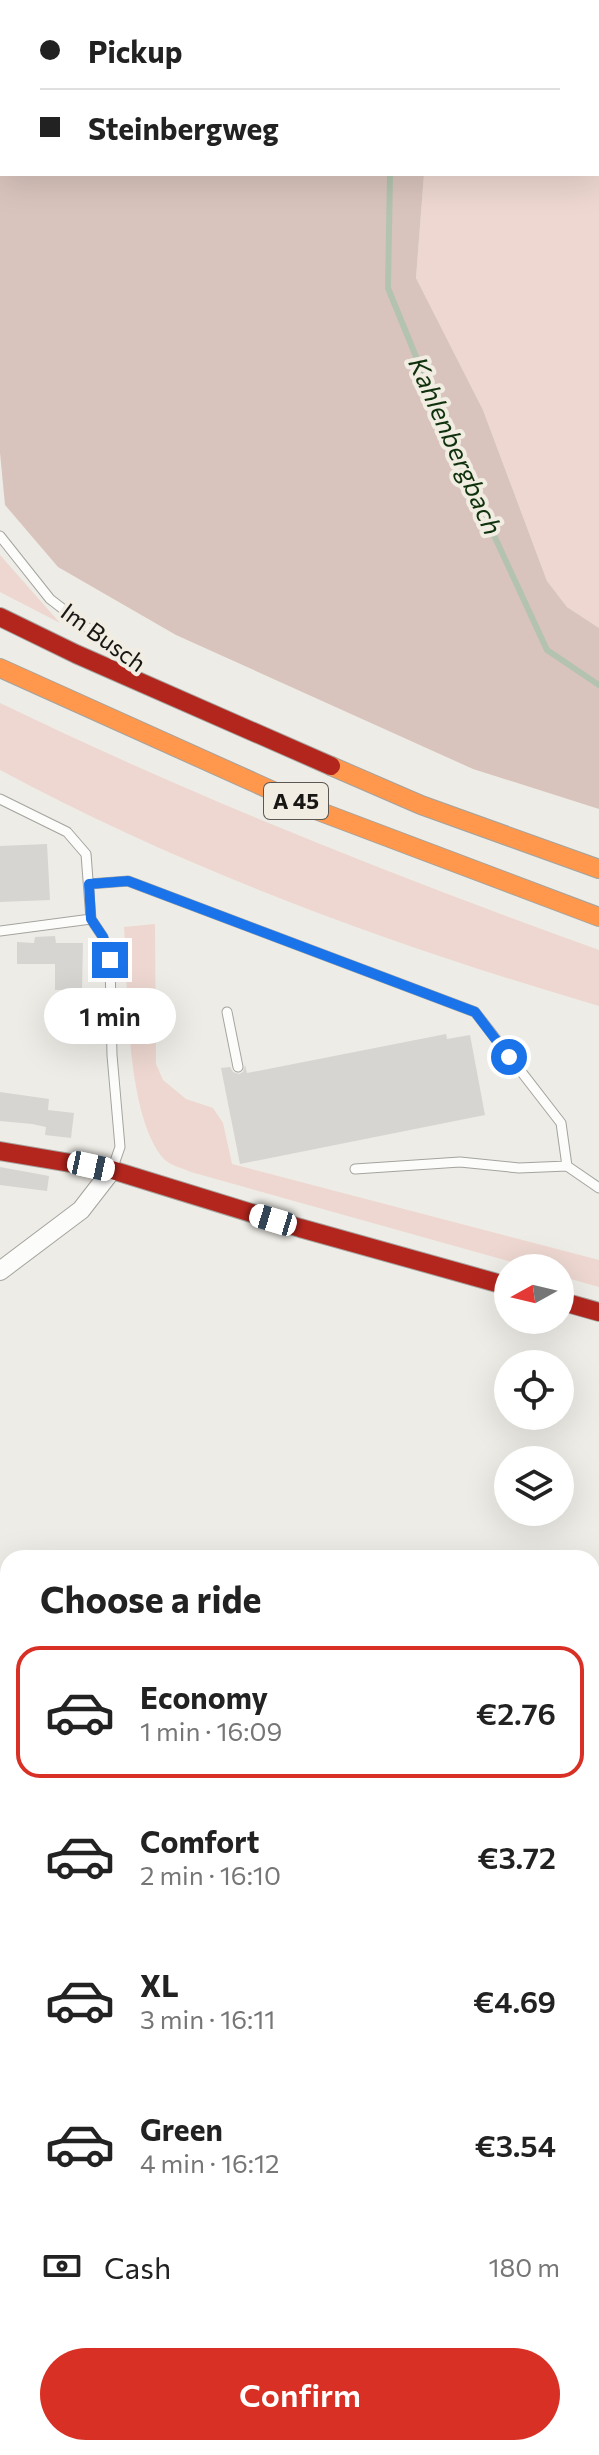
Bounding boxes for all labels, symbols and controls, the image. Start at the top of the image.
text: Pickup [88,32,182,69]
text: Steinbergweg [88,109,279,146]
water label: Kahlenbergbach [403,352,509,539]
street label: Im Busch [56,596,152,677]
road number: A 45 [264,783,328,819]
route end [92,942,128,978]
callout: 1 min [44,988,176,1044]
text: 1 min [79,1000,141,1031]
route start [491,1039,527,1075]
car [65,1149,117,1183]
car [247,1202,299,1238]
north arrow [494,1254,574,1334]
map controls [494,1254,574,1526]
button: locate [494,1350,574,1430]
button: layers [494,1446,574,1526]
text: Choose a ride [40,1576,261,1620]
icon: car [44,1676,116,1748]
text: Economy [140,1678,268,1715]
text: €2.76 [476,1694,556,1731]
text: 1 min · 16:09 [140,1715,282,1746]
icon: car [44,1820,116,1892]
text: Comfort [140,1822,259,1859]
text: €3.72 [477,1838,556,1875]
text: 2 min · 16:10 [140,1859,281,1890]
icon: car [44,1964,116,2036]
text: XL [140,1966,179,2003]
text: €4.69 [473,1982,556,2019]
text: 3 min · 16:11 [140,2003,275,2034]
icon: car [44,2108,116,2180]
text: Green [140,2110,223,2147]
text: €3.54 [475,2126,556,2163]
text: 4 min · 16:12 [140,2147,280,2178]
icon: cash [40,2244,84,2288]
text: Cash [104,2248,171,2285]
text: 180 m [488,2251,560,2282]
button: Confirm [40,2348,560,2440]

